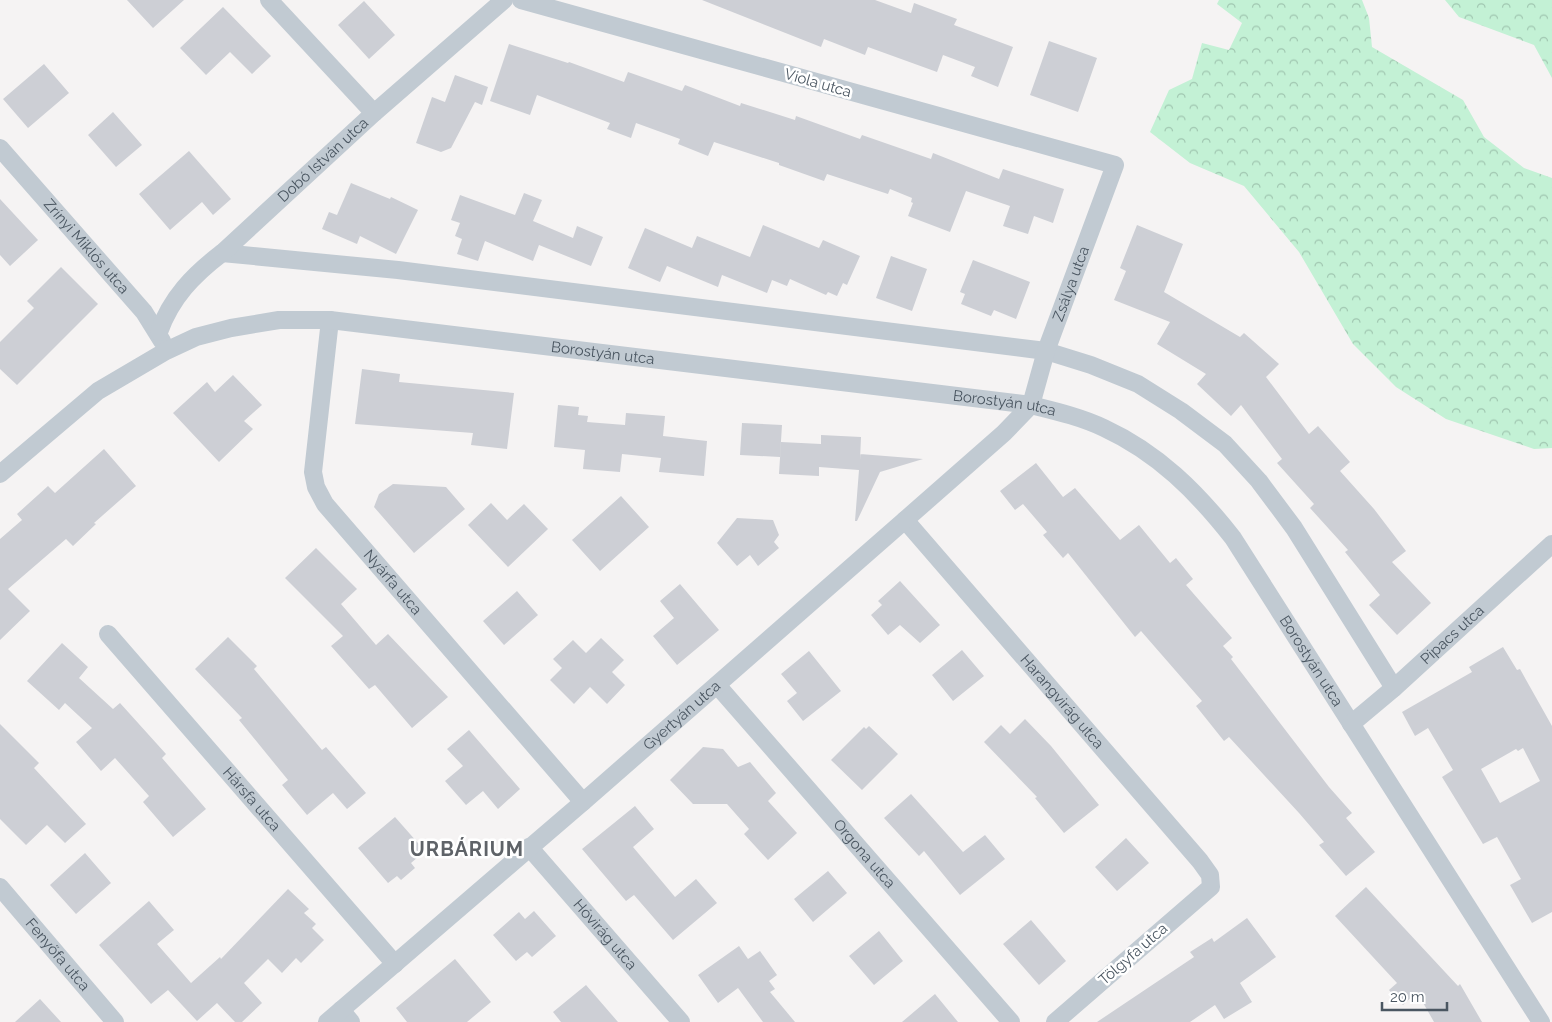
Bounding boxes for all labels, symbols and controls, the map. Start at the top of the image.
street label: Viola utca [783,65,853,101]
street label: Dobó István utca [274,114,372,206]
street label: Zrínyi Miklós utca [40,195,133,298]
street label: Zsálya utca [1049,244,1093,324]
street label: Borostyán utca [550,338,656,368]
street label: Borostyán utca [952,387,1058,420]
street label: Nyárfa utca [360,546,426,618]
street label: Pipacs utca [1417,601,1488,668]
street label: Borostyán utca [1276,612,1347,710]
street label: Harangvirág utca [1016,651,1108,752]
street label: Gyertyán utca [640,677,724,754]
street label: Hársfa utca [219,764,284,835]
street label: Orgona utca [829,816,899,892]
district label: URBÁRIUM [410,837,524,861]
street label: Hóvirág utca [570,896,641,974]
street label: Fenyőfa utca [22,915,94,995]
street label: Tölgyfa utca [1095,919,1171,989]
scale bar [1382,980,1447,1012]
text: 20 m [1390,988,1425,1006]

